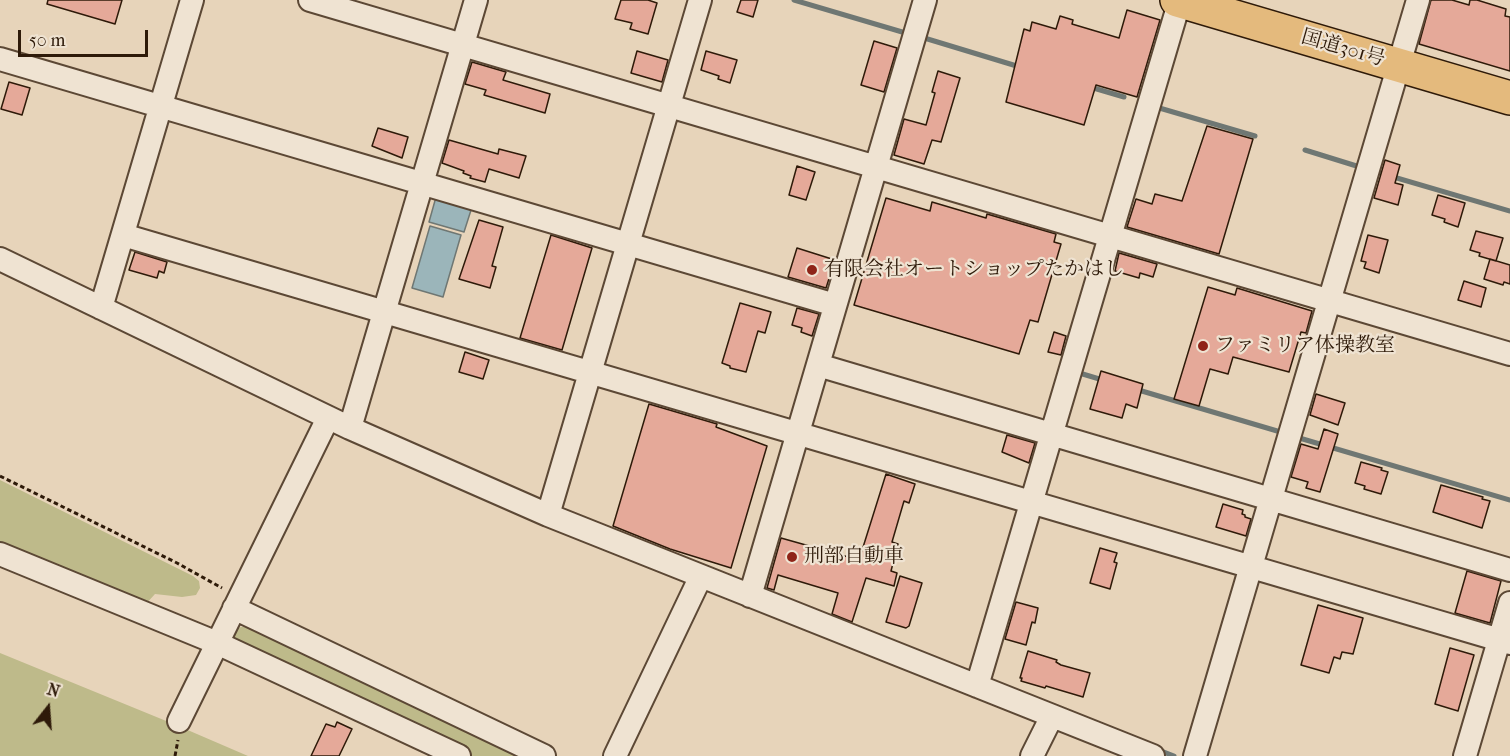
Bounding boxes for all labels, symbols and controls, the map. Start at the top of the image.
scale bar [21,18,152,56]
street label: 国道301号 [1298,26,1388,72]
text: 50 m [29,30,65,51]
place label: 有限会社オートショップたかはし [824,258,1124,282]
marker: 有限会社オートショップたかはし [805,263,819,277]
place label: ファミリア体操教室 [1215,334,1395,358]
marker: ファミリア体操教室 [1196,339,1210,353]
place label: 刑部自動車 [804,545,904,569]
marker: 刑部自動車 [785,550,799,564]
north arrow [18,678,78,738]
text: N [45,679,62,701]

